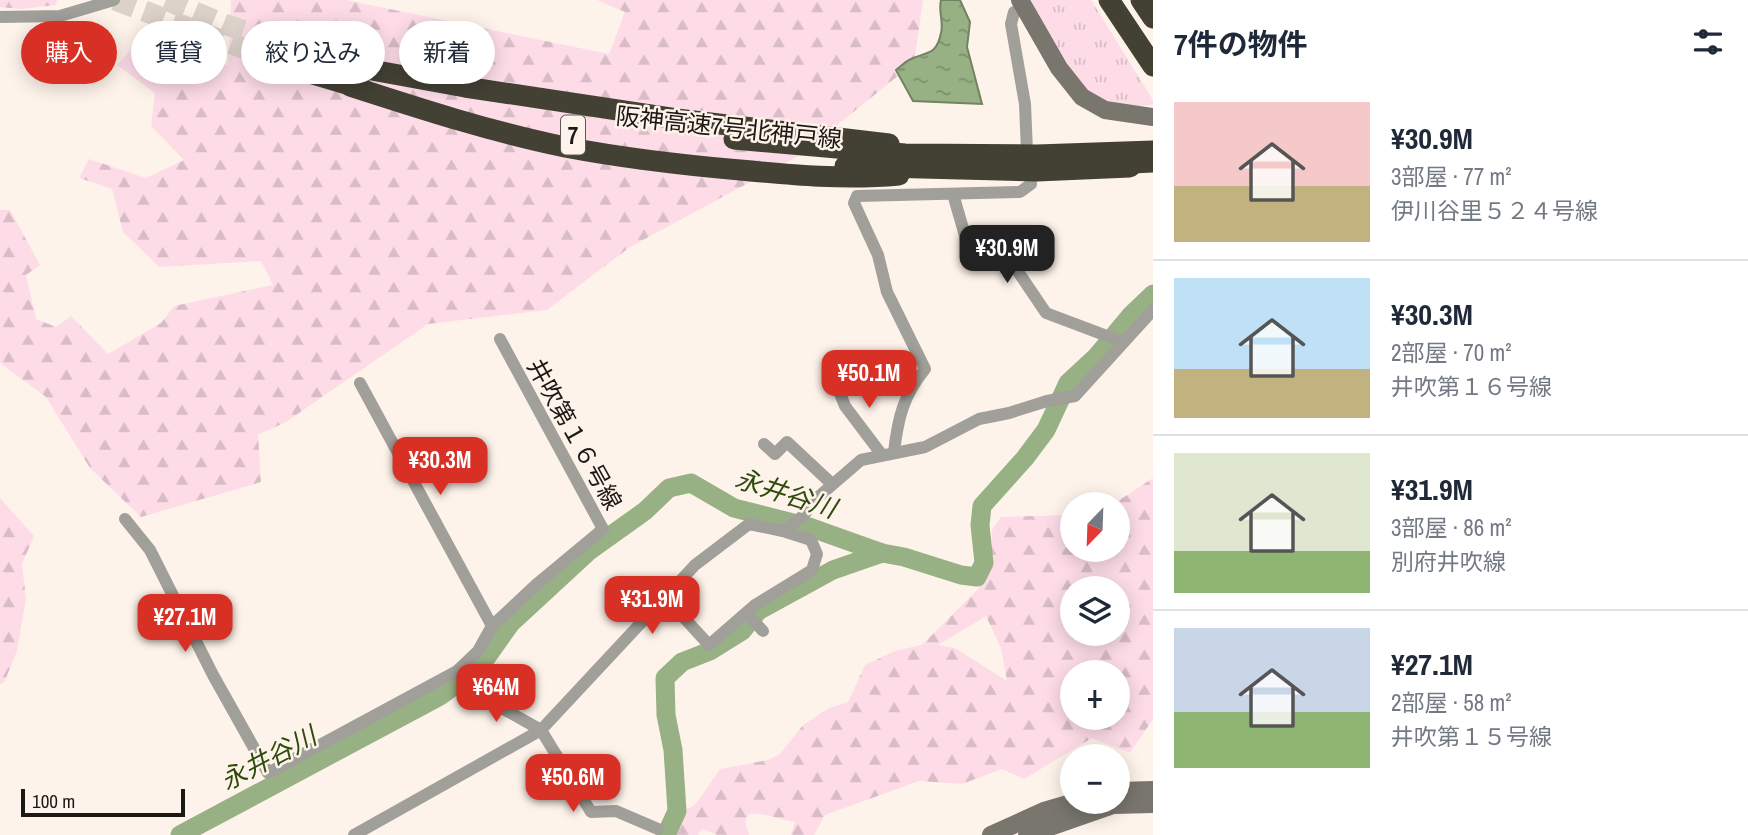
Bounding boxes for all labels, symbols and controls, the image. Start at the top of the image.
chip: 購入 [21,21,117,84]
chip: 賃貸 [131,21,227,84]
chip: 絞り込み [241,21,385,84]
chip: 新着 [399,21,495,84]
icon: filters [1689,23,1727,61]
text: 7件の物件 [1174,24,1308,64]
street label: 阪神高速7号北神戸線 [614,99,844,155]
road number: 7 [561,116,585,154]
text: ¥30.9M [1391,118,1473,158]
icon: home [1230,130,1314,214]
text: 3部屋 · 77 m² [1391,161,1511,192]
text: 伊川谷里５２４号線 [1391,195,1598,226]
pin: ¥30.9M [950,226,1064,285]
text: ¥30.9M [976,232,1038,263]
text: ¥30.3M [1391,294,1473,334]
icon: home [1230,306,1314,390]
text: 2部屋 · 70 m² [1391,337,1511,368]
pin: ¥50.1M [812,350,926,410]
street label: 井吹第１６号線 [520,353,630,515]
text: ¥50.1M [838,357,900,388]
text: 井吹第１６号線 [1391,371,1552,402]
pin: ¥30.3M [383,438,497,497]
text: ¥30.3M [409,444,471,475]
water label: 永井谷川 [731,460,844,527]
text: ¥31.9M [1391,469,1473,509]
icon: home [1230,481,1314,565]
north arrow [1060,492,1130,562]
map controls [1060,492,1130,814]
text: 3部屋 · 86 m² [1391,512,1511,543]
text: 別府井吹線 [1391,546,1506,577]
pin: ¥31.9M [595,576,709,636]
button: layers [1060,576,1130,646]
text: ¥31.9M [621,583,683,614]
pin: ¥27.1M [128,594,242,654]
text: ¥27.1M [154,601,216,632]
text: ¥27.1M [1391,644,1473,684]
icon: home [1230,656,1314,740]
button: + [1060,660,1130,730]
pin: ¥64M [455,664,537,724]
text: ¥64M [472,671,520,702]
text: 2部屋 · 58 m² [1391,687,1511,718]
water label: 永井谷川 [214,717,325,798]
text: 井吹第１５号線 [1391,721,1552,752]
button: − [1060,744,1130,814]
pin: ¥50.6M [516,754,630,814]
text: ¥50.6M [542,761,604,792]
scale bar [21,786,186,818]
text: 100 m [32,788,75,814]

